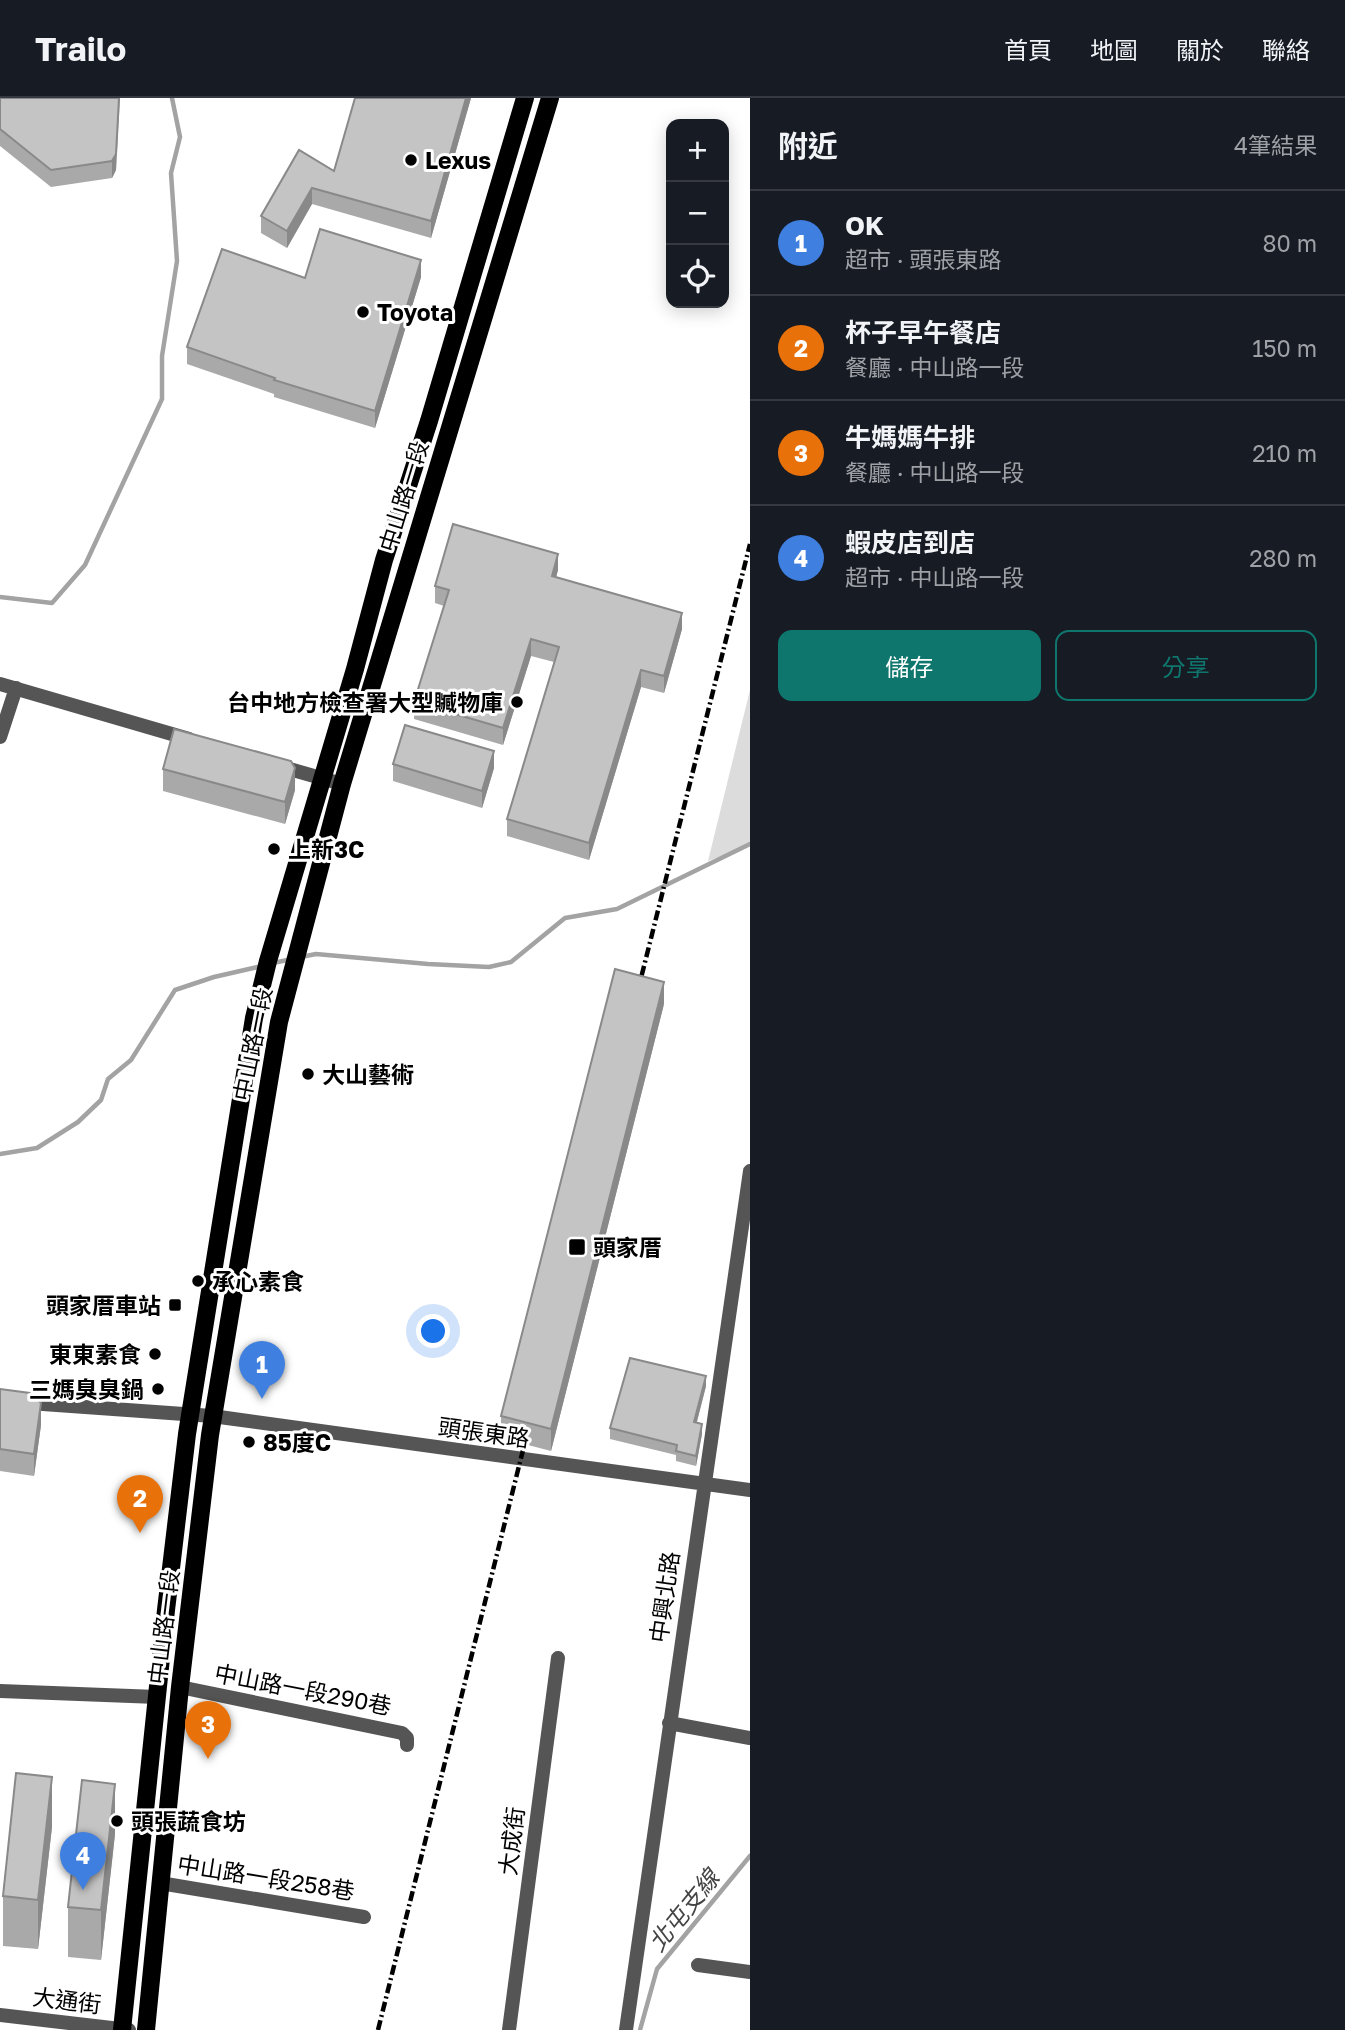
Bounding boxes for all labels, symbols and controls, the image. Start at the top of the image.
text: Trailo [35,29,126,68]
text: 首頁 [1004,35,1052,64]
text: 地圖 [1090,35,1138,64]
text: 關於 [1176,35,1224,64]
text: 聯絡 [1262,35,1310,64]
map controls [666,119,729,308]
button: + [666,119,729,182]
text: 附近 [778,128,838,164]
text: 4筆結果 [1234,131,1317,159]
place label: Lexus [425,146,491,174]
marker: Lexus [403,152,419,168]
button: − [666,182,729,245]
text: OK [845,210,884,241]
text: 1 [795,229,807,257]
text: 80 m [1263,229,1317,257]
button: locate [666,245,729,308]
text: 超市 · 頭張東路 [845,245,1001,273]
place label: Toyota [377,298,453,326]
marker: Toyota [355,304,371,320]
text: 杯子早午餐店 [845,317,1001,348]
text: 2 [794,334,808,362]
text: 150 m [1252,334,1317,362]
text: 餐廳 · 中山路一段 [845,353,1024,381]
text: 牛媽媽牛排 [845,422,975,453]
street label: 中山路一段 [373,437,433,555]
text: 3 [794,439,808,467]
text: 210 m [1252,439,1317,467]
text: 餐廳 · 中山路一段 [845,458,1024,486]
text: 蝦皮店到店 [845,527,975,558]
text: 4 [794,544,808,572]
text: 280 m [1249,544,1317,572]
text: 超市 · 中山路一段 [845,563,1024,591]
button: 儲存 [778,630,1041,701]
button: 分享 [1055,630,1317,701]
place label: 台中地方檢查署大型贓物庫 [227,688,503,716]
marker: 台中地方檢查署大型贓物庫 [509,694,525,710]
place label: 上新3C [288,835,364,863]
marker: 上新3C [266,841,282,857]
street label: 中山路一段 [227,985,277,1103]
place label: 大山藝術 [322,1060,414,1088]
marker: 大山藝術 [300,1066,316,1082]
place label: 頭家厝 [593,1233,662,1261]
marker: 頭家厝 [567,1237,587,1257]
place label: 承心素食 [212,1267,304,1295]
marker: 承心素食 [190,1273,206,1289]
place label: 頭家厝車站 [46,1291,161,1319]
marker: 頭家厝車站 [167,1297,183,1313]
your location [416,1314,450,1348]
place label: 東東素食 [49,1340,141,1368]
pin: 1 [239,1341,285,1399]
marker: 東東素食 [147,1346,163,1362]
place label: 三媽臭臭鍋 [29,1375,144,1403]
marker: 三媽臭臭鍋 [150,1381,166,1397]
street label: 頭張東路 [436,1412,532,1452]
place label: 85度C [263,1428,331,1456]
marker: 85度C [241,1434,257,1450]
pin: 2 [117,1475,163,1533]
street label: 中興北路 [644,1549,684,1645]
street label: 中山路一段 [142,1568,184,1686]
street label: 中山路一段290巷 [212,1658,394,1720]
pin: 3 [185,1701,231,1759]
street label: 大成街 [493,1805,529,1877]
place label: 頭張蔬食坊 [131,1807,246,1835]
marker: 頭張蔬食坊 [109,1813,125,1829]
pin: 4 [60,1832,106,1890]
street label: 中山路一段258巷 [176,1849,356,1905]
water label: 北屯支線 [642,1861,726,1956]
street label: 大通街 [31,1982,103,2018]

